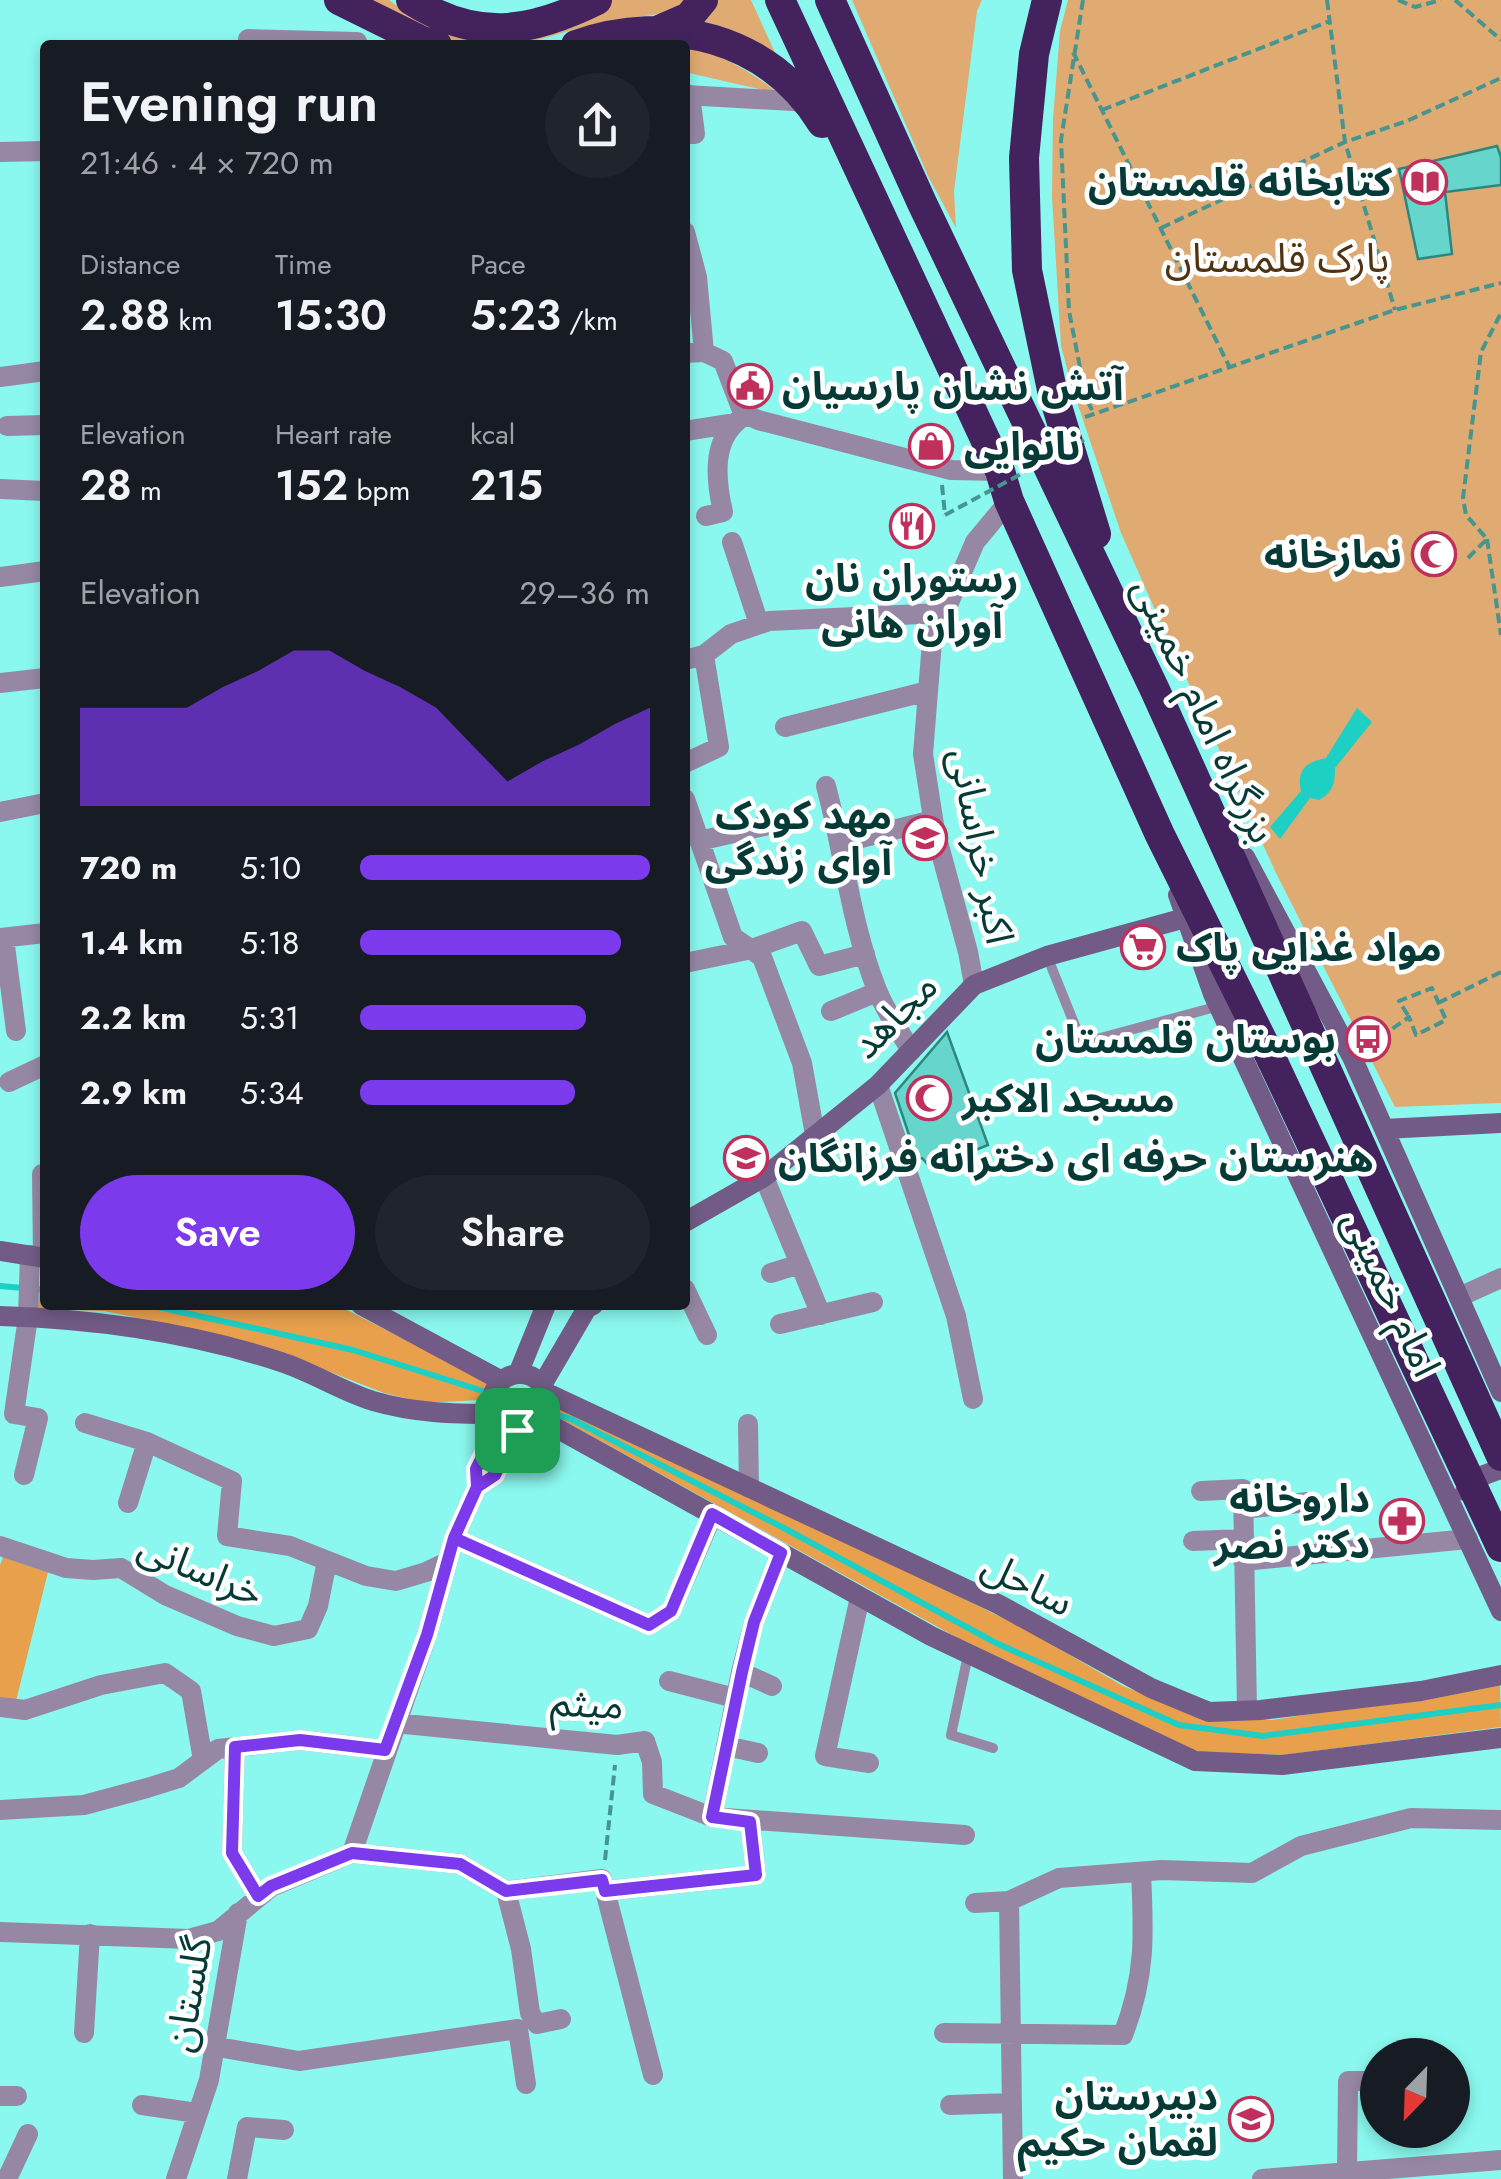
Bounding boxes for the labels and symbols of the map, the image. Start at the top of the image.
place label: کتابخانه قلمستان [1088,153,1393,211]
library icon: کتابخانه قلمستان [1402,159,1448,205]
park label: پارک قلمستان [1165,229,1389,287]
place label: آتش نشان پارسیان [782,357,1125,415]
public building icon: آتش نشان پارسیان [727,363,773,409]
place label: نانوایی [964,417,1080,475]
shop icon: نانوایی [908,423,954,469]
restaurant icon: رستوران نان آوران هانی [889,503,935,549]
place label: نمازخانه [1264,525,1402,583]
mosque icon: نمازخانه [1411,531,1457,577]
place label: رستوران نان آوران هانی [805,549,1019,653]
street label: بزرگراه امام خمینی [1117,568,1292,853]
street label: اکبر خراسانی [935,743,1029,949]
place label: مهد کودک آوای زندگی [705,786,893,890]
school or university icon: مهد کودک آوای زندگی [902,815,948,861]
place label: مواد غذایی پاک [1176,918,1442,976]
supermarket icon: مواد غذایی پاک [1120,924,1166,970]
street label: مجاهد [837,958,951,1072]
place label: بوستان قلمستان [1035,1010,1336,1068]
bus stop icon: بوستان قلمستان [1345,1016,1391,1062]
place label: مسجد الاکبر [960,1069,1175,1127]
mosque icon: مسجد الاکبر [906,1075,952,1121]
place label: هنرستان حرفه ای دخترانه فرزانگان [778,1129,1374,1187]
school or university icon: هنرستان حرفه ای دخترانه فرزانگان [723,1135,769,1181]
street label: امام خمینی [1327,1200,1456,1386]
pin [475,1388,560,1473]
place label: داروخانه دکتر نصر [1212,1469,1370,1573]
pharmacy icon: داروخانه دکتر نصر [1379,1498,1425,1544]
street label: خراسانی [129,1517,273,1621]
street label: ساحل [972,1535,1084,1631]
street label: میثم [549,1672,625,1735]
street label: گلستان [149,1931,227,2056]
north arrow [1360,2038,1470,2148]
place label: دبیرستان لقمان حکیم [1017,2067,1218,2172]
school or university icon: دبیرستان لقمان حکیم [1228,2096,1274,2142]

